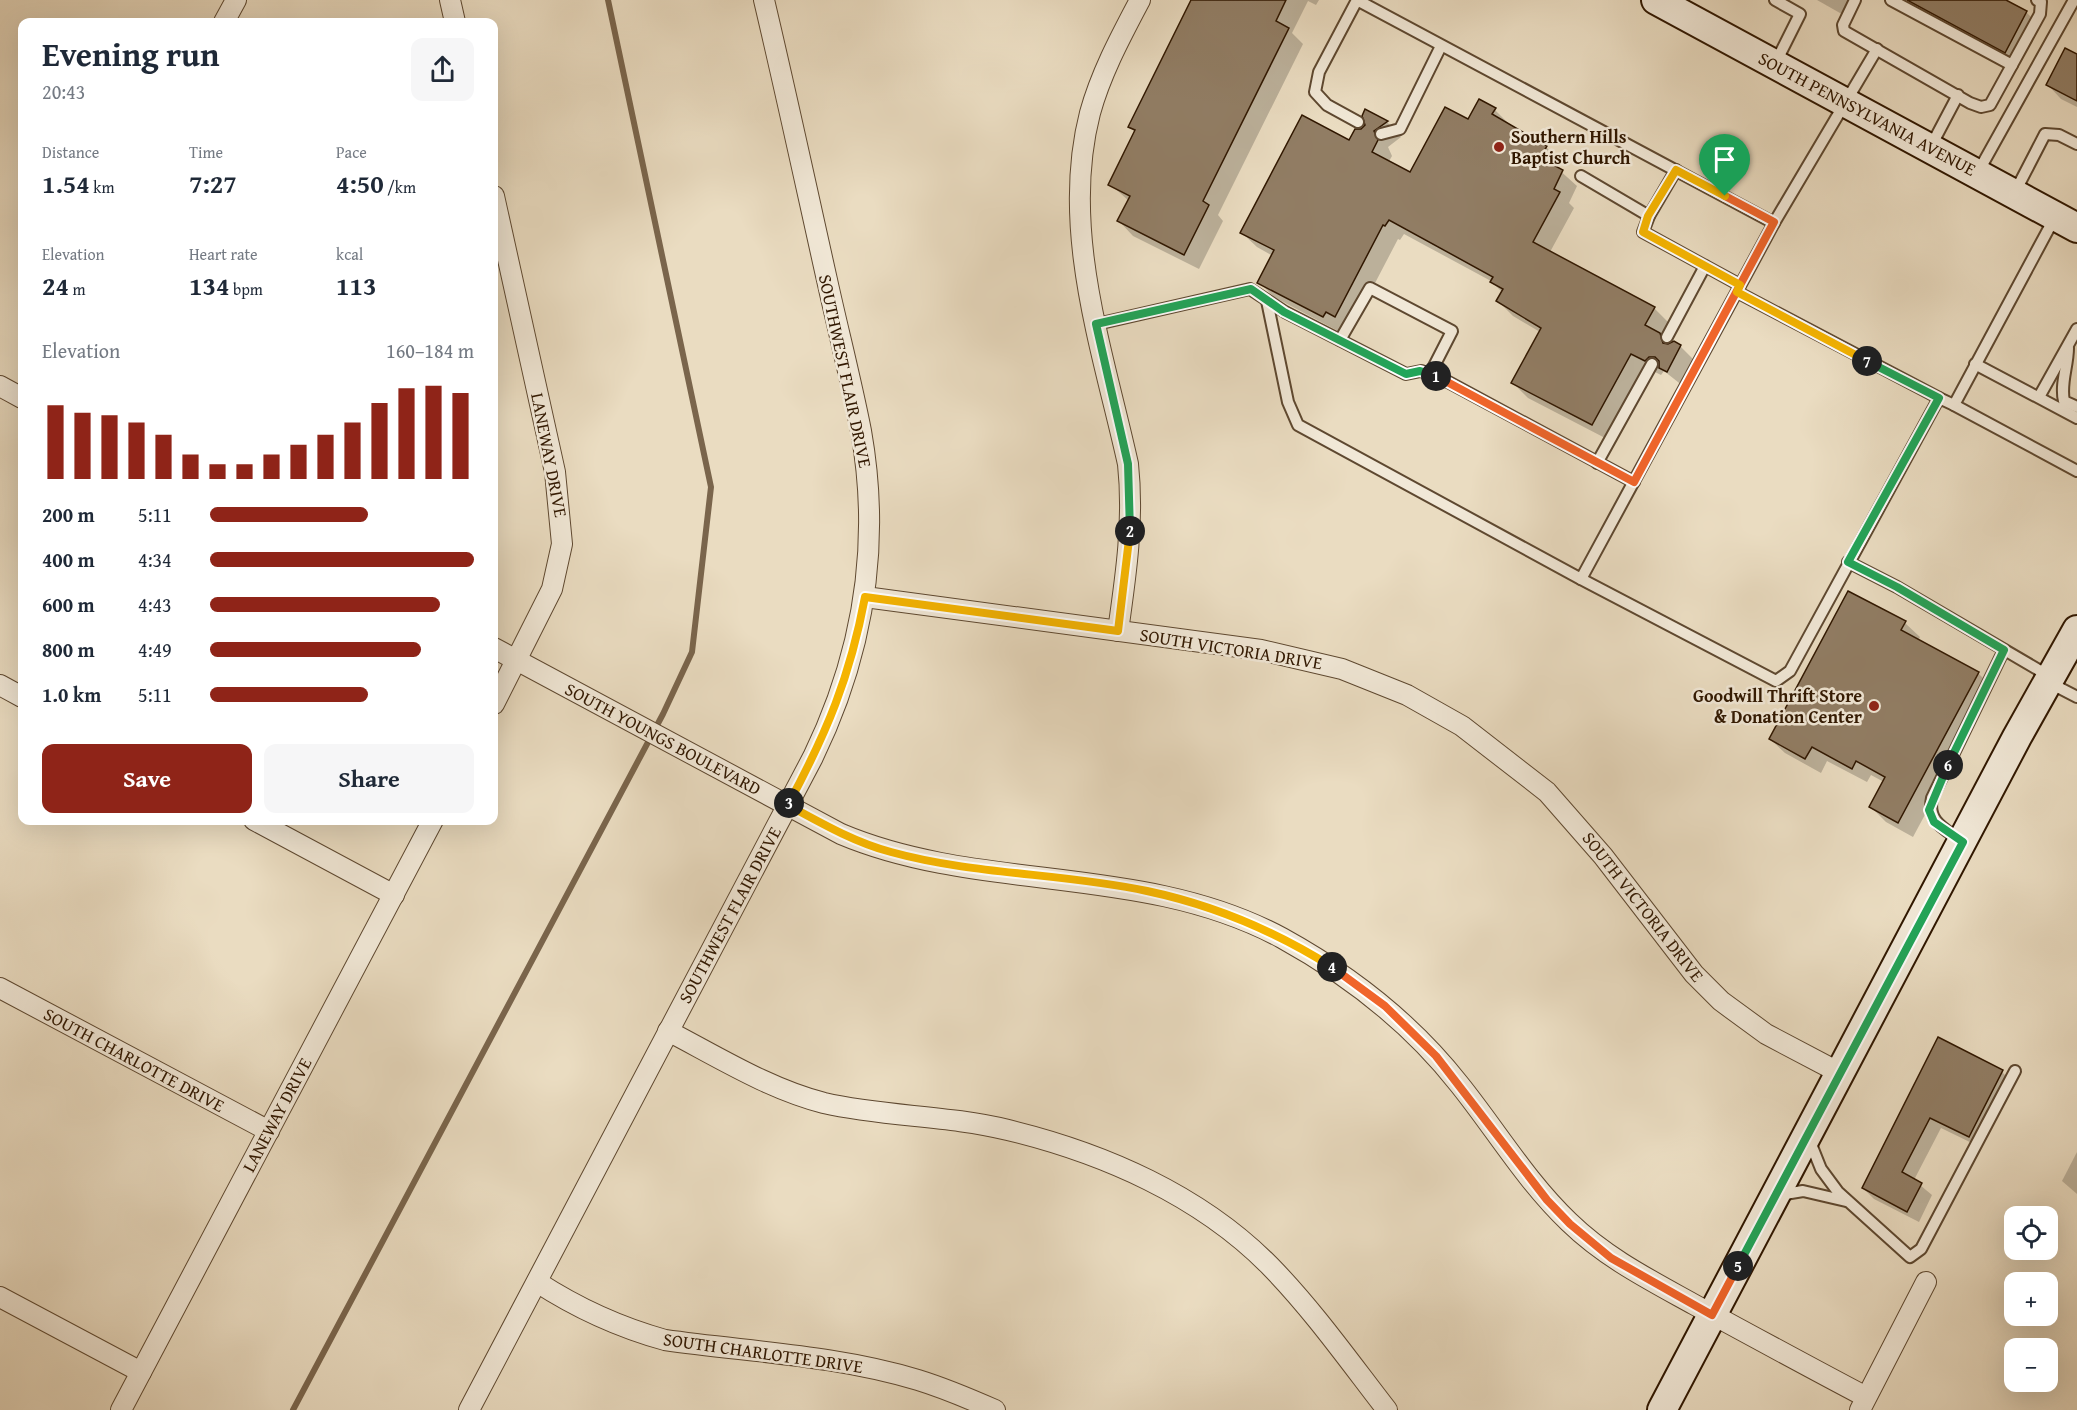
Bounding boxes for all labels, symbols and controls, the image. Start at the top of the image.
text: Evening run [42,30,219,78]
button: share [411,38,474,101]
street label: SOUTH PENNSYLVANIA AVENUE [1754,45,1981,183]
text: 20:43 [42,77,85,106]
place label: Southern Hills Baptist Church [1511,123,1631,171]
pin [1699,134,1750,196]
text: Distance [42,140,99,164]
text: Time [189,140,223,164]
text: Pace [336,140,367,164]
marker: Southern Hills Baptist Church [1492,140,1506,154]
icon: arrive [1708,143,1741,176]
text: 1.54 [42,164,90,203]
text: 7:27 [189,164,237,203]
text: 4:50 [336,164,384,203]
text: km [90,175,114,199]
text: /km [384,175,416,199]
text: Elevation [42,242,105,266]
text: Heart rate [189,242,258,266]
text: kcal [336,242,363,266]
text: 24 [42,266,69,305]
text: 134 [189,266,229,305]
text: 113 [336,266,376,305]
street label: SOUTHWEST FLAIR DRIVE [812,272,879,470]
text: m [69,277,86,301]
text: bpm [229,277,263,301]
text: Elevation [42,336,120,365]
text: 160–184 m [386,336,474,365]
pin: 7 [1852,346,1882,376]
text: 7 [1863,349,1871,373]
pin: 1 [1421,361,1451,391]
text: 1 [1432,364,1440,388]
street label: LANEWAY DRIVE [524,390,575,519]
text: 200 m [42,500,95,529]
text: 5:11 [138,500,172,529]
pin: 2 [1115,516,1145,546]
text: 2 [1126,519,1134,543]
text: 400 m [42,545,95,574]
text: 4:34 [138,545,172,574]
text: 600 m [42,590,95,619]
text: 4:43 [138,590,172,619]
street label: SOUTH VICTORIA DRIVE [1138,621,1324,676]
text: 800 m [42,635,95,664]
text: 4:49 [138,635,172,664]
street label: SOUTH YOUNGS BOULEVARD [560,675,766,802]
text: 1.0 km [42,680,101,709]
text: 5:11 [138,680,172,709]
place label: Goodwill Thrift Store & Donation Center [1693,682,1863,730]
marker: Goodwill Thrift Store & Donation Center [1867,699,1881,713]
button: Save [42,744,252,813]
button: Share [264,744,474,813]
pin: 6 [1933,750,1963,780]
text: 6 [1944,753,1952,777]
pin: 3 [774,788,804,818]
text: 3 [785,791,793,815]
street label: SOUTHWEST FLAIR DRIVE [671,821,788,1008]
street label: SOUTH VICTORIA DRIVE [1576,826,1711,988]
pin: 4 [1317,952,1347,982]
text: 4 [1328,955,1336,979]
street label: SOUTH CHARLOTTE DRIVE [39,1000,229,1119]
street label: LANEWAY DRIVE [235,1053,318,1177]
map controls [2004,1206,2058,1392]
button: locate [2004,1206,2058,1260]
pin: 5 [1723,1251,1753,1281]
text: 5 [1734,1254,1742,1278]
button: + [2004,1272,2058,1326]
street label: SOUTH CHARLOTTE DRIVE [662,1325,865,1380]
button: − [2004,1338,2058,1392]

